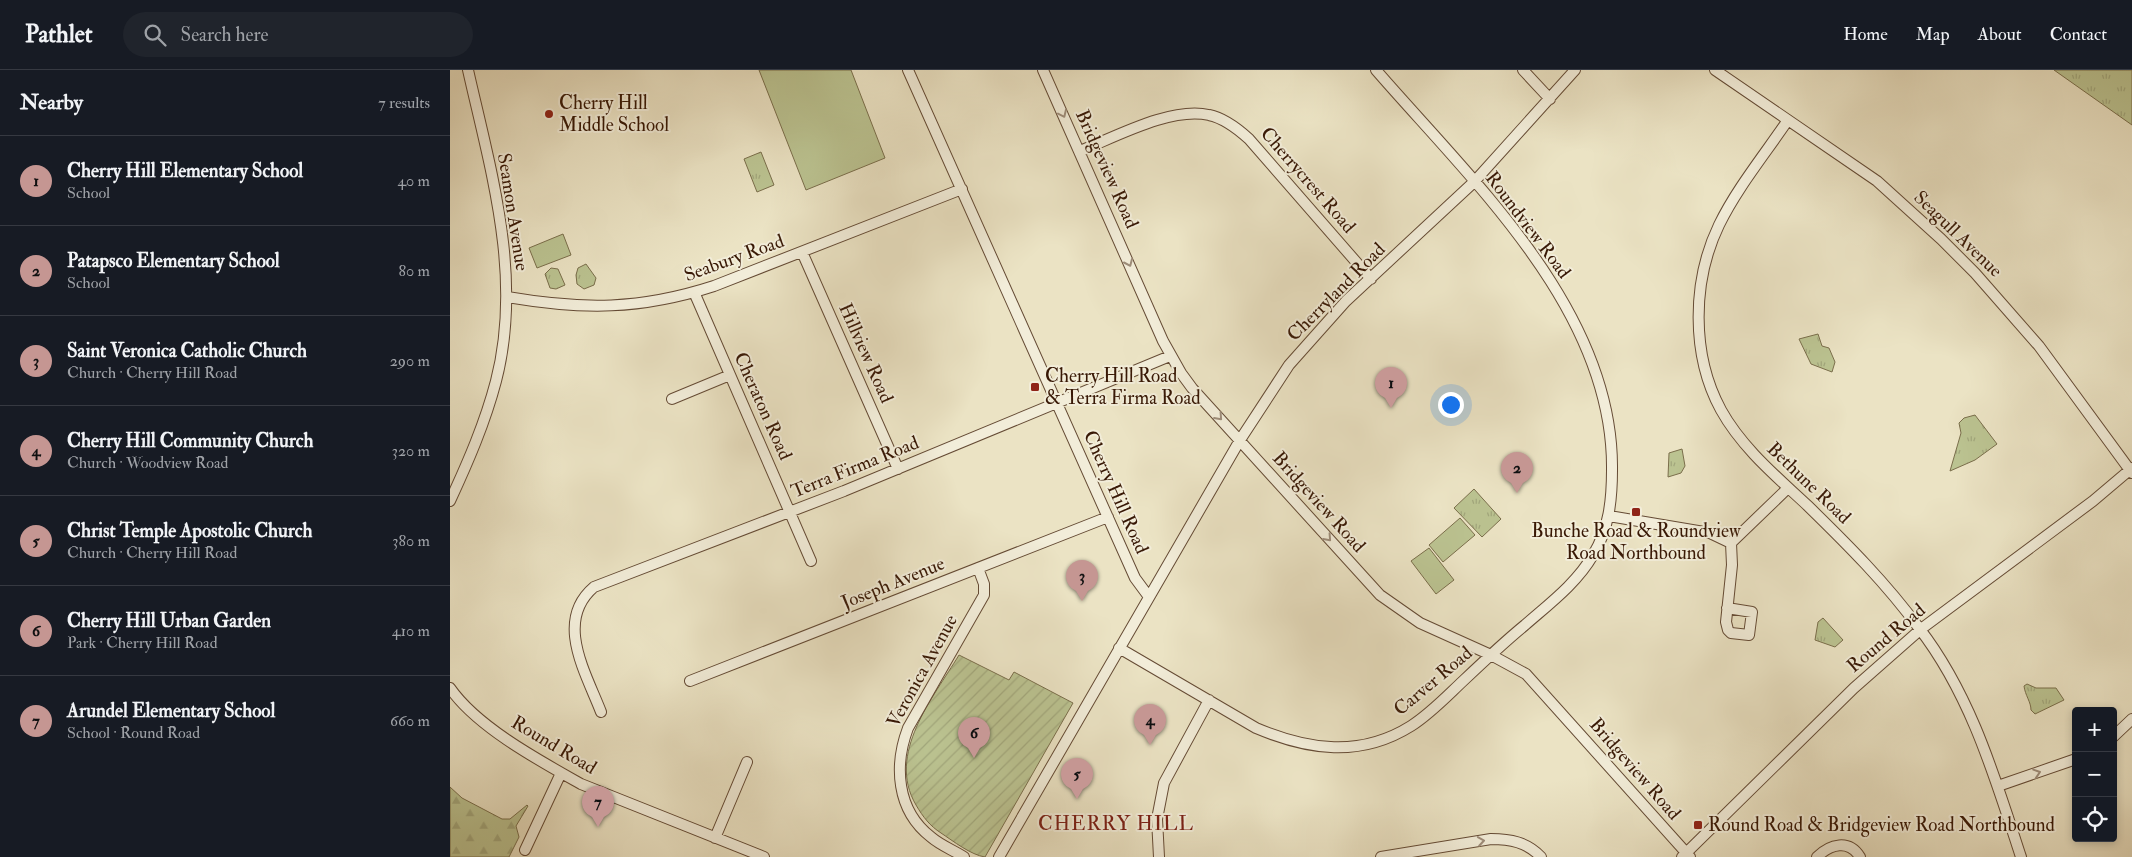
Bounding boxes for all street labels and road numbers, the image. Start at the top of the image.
street label: Bridgeview Road [1070,106,1144,233]
street label: Cherrycrest Road [1255,122,1361,239]
street label: Seamon Avenue [492,151,534,273]
street label: Roundview Road [1480,167,1576,284]
street label: Seagull Avenue [1909,186,2008,282]
street label: Seabury Road [681,229,788,287]
street label: Cherryland Road [1282,237,1391,346]
street label: Hillview Road [833,299,899,407]
street label: Cheraton Road [729,348,798,464]
street label: Cherry Hill Road [1078,427,1154,558]
street label: Terra Firma Road [788,430,923,504]
street label: Bethune Road [1762,437,1857,529]
street label: Bridgeview Road [1267,447,1371,558]
street label: Joseph Avenue [837,551,949,616]
street label: Round Road [1842,598,1931,678]
street label: Veronica Avenue [881,610,963,732]
street label: Carver Road [1389,641,1478,721]
street label: Round Road [507,710,602,780]
street label: Bridgeview Road [1584,713,1686,825]

